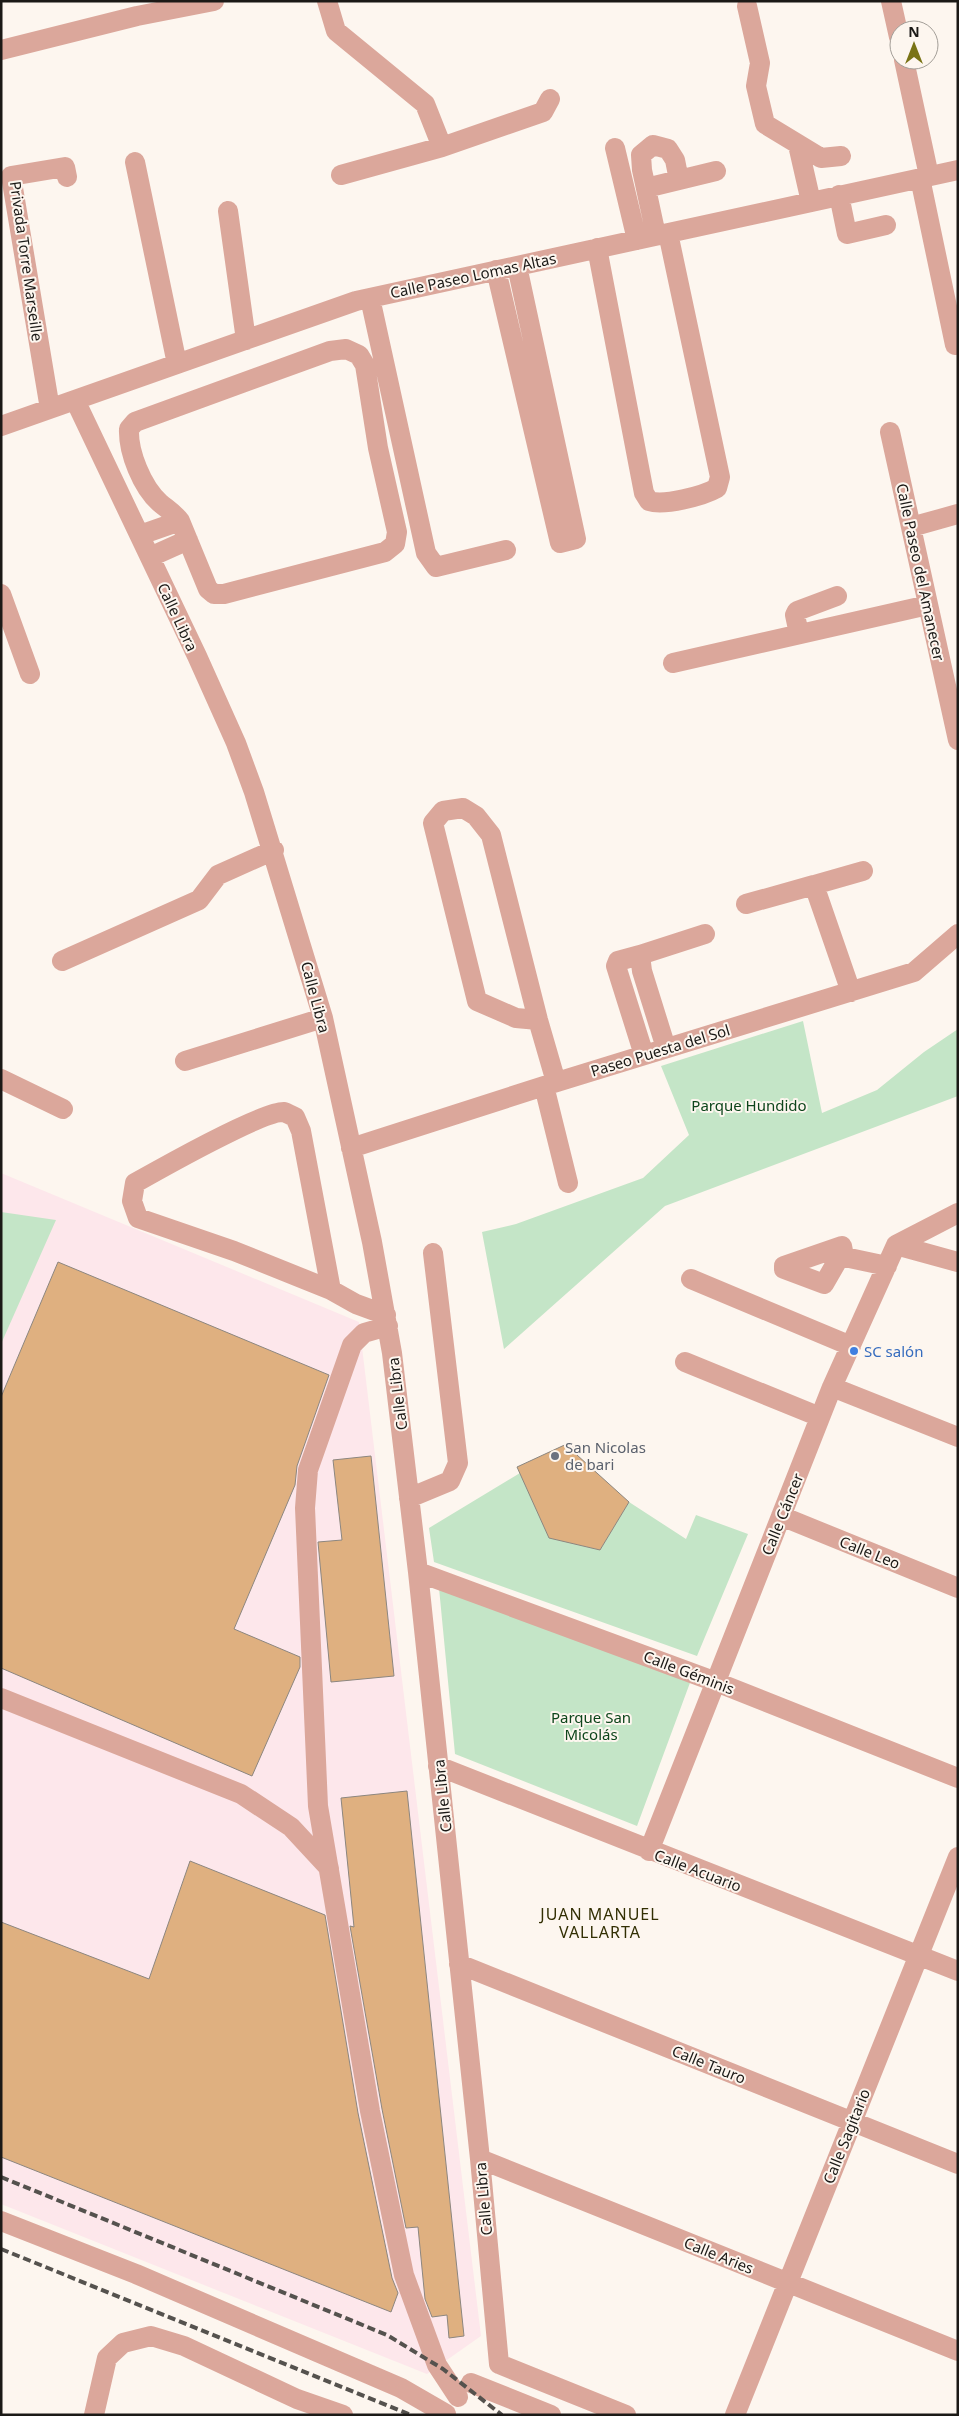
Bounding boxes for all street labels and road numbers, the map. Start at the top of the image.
street label: Privada Torre Marseille [6,180,48,342]
street label: Calle Paseo Lomas Altas [388,248,558,302]
street label: Calle Paseo del Amanecer [892,481,950,663]
street label: Calle Libra [153,580,203,654]
street label: Calle Libra [297,959,335,1035]
street label: Paseo Puesta del Sol [588,1019,732,1081]
street label: Calle Libra [383,1356,411,1432]
street label: Calle Cáncer [756,1470,808,1558]
street label: Calle Leo [837,1531,903,1573]
street label: Calle Géminis [641,1646,737,1698]
street label: Calle Libra [428,1759,456,1833]
street label: Calle Acuario [652,1844,744,1896]
street label: Calle Tauro [669,2040,749,2088]
street label: Calle Sagitario [818,2086,874,2186]
street label: Calle Libra [470,2162,496,2236]
street label: Calle Aries [681,2232,757,2278]

